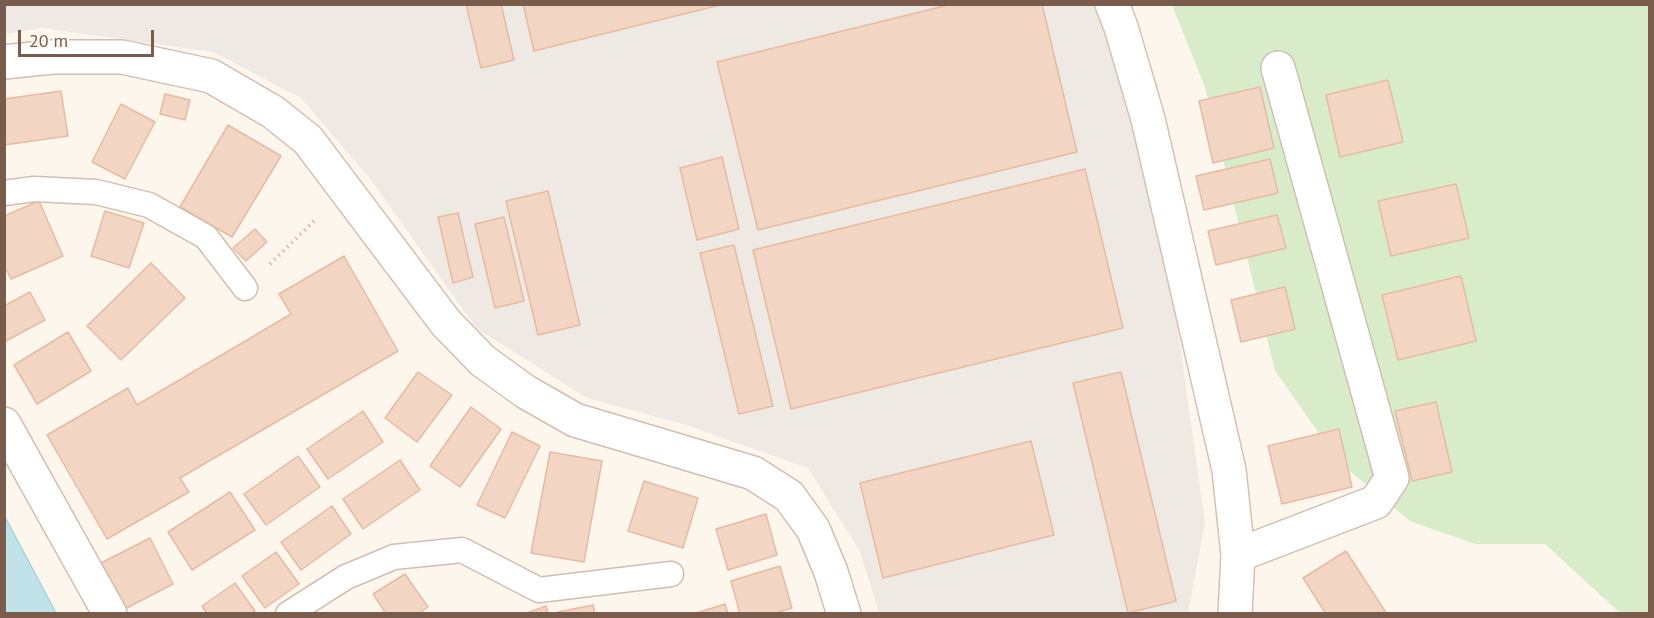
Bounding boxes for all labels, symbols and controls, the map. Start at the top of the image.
scale bar [21,18,158,56]
text: 20 m [29,29,68,52]

